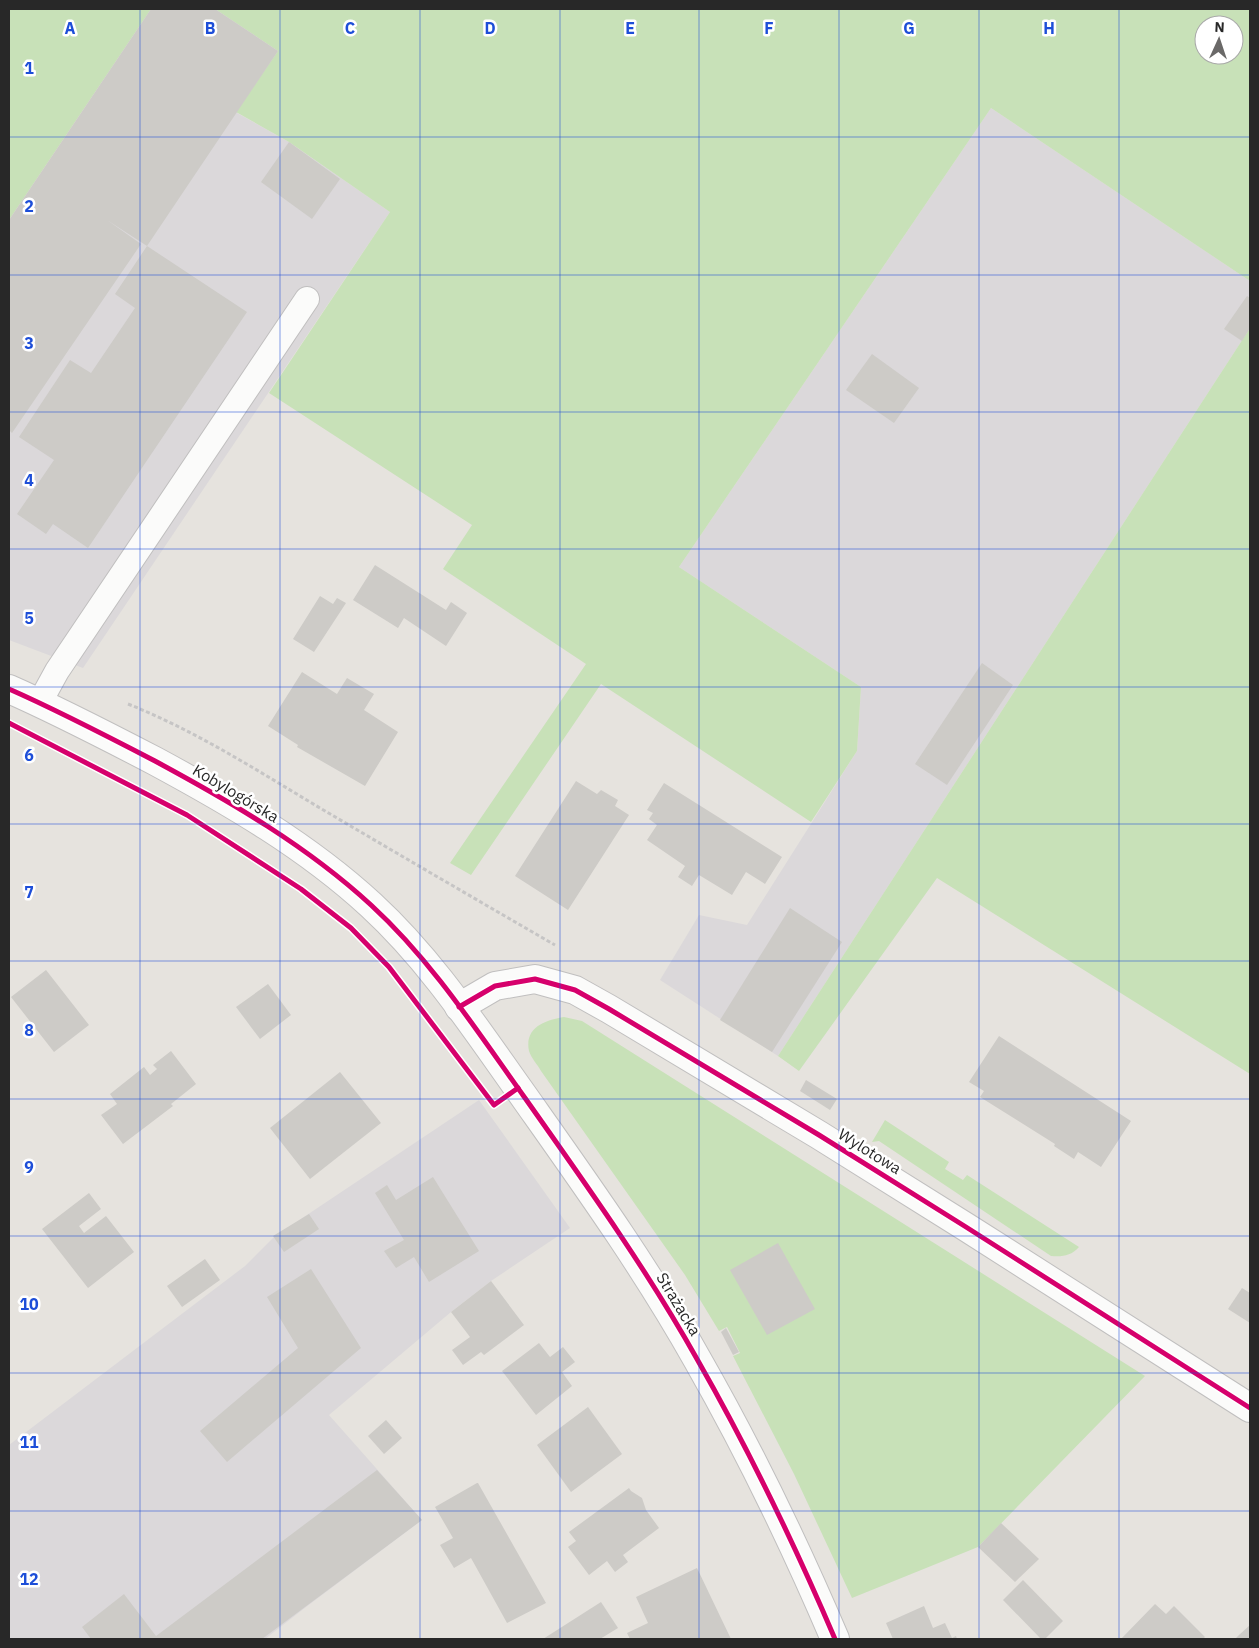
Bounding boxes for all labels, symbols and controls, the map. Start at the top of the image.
north arrow [1194,15,1244,65]
text: A [65,18,76,38]
text: B [205,18,216,38]
text: C [345,18,355,38]
text: D [484,18,496,38]
text: E [625,18,635,38]
text: F [764,18,774,38]
text: G [903,18,915,38]
text: H [1043,18,1055,38]
text: N [1214,18,1225,36]
text: 1 [24,58,34,78]
text: 2 [24,196,34,216]
text: 3 [24,333,34,353]
text: 4 [24,470,34,490]
text: 5 [24,608,34,628]
text: 6 [24,745,34,765]
street label: Kobylogórska [189,759,283,827]
text: 7 [24,882,34,902]
text: 8 [24,1020,34,1040]
street label: Wylotowa [835,1124,906,1178]
text: 9 [24,1157,34,1177]
street label: Strażacka [652,1269,706,1340]
text: 10 [19,1294,39,1314]
text: 11 [19,1432,39,1452]
text: 12 [19,1569,39,1589]

